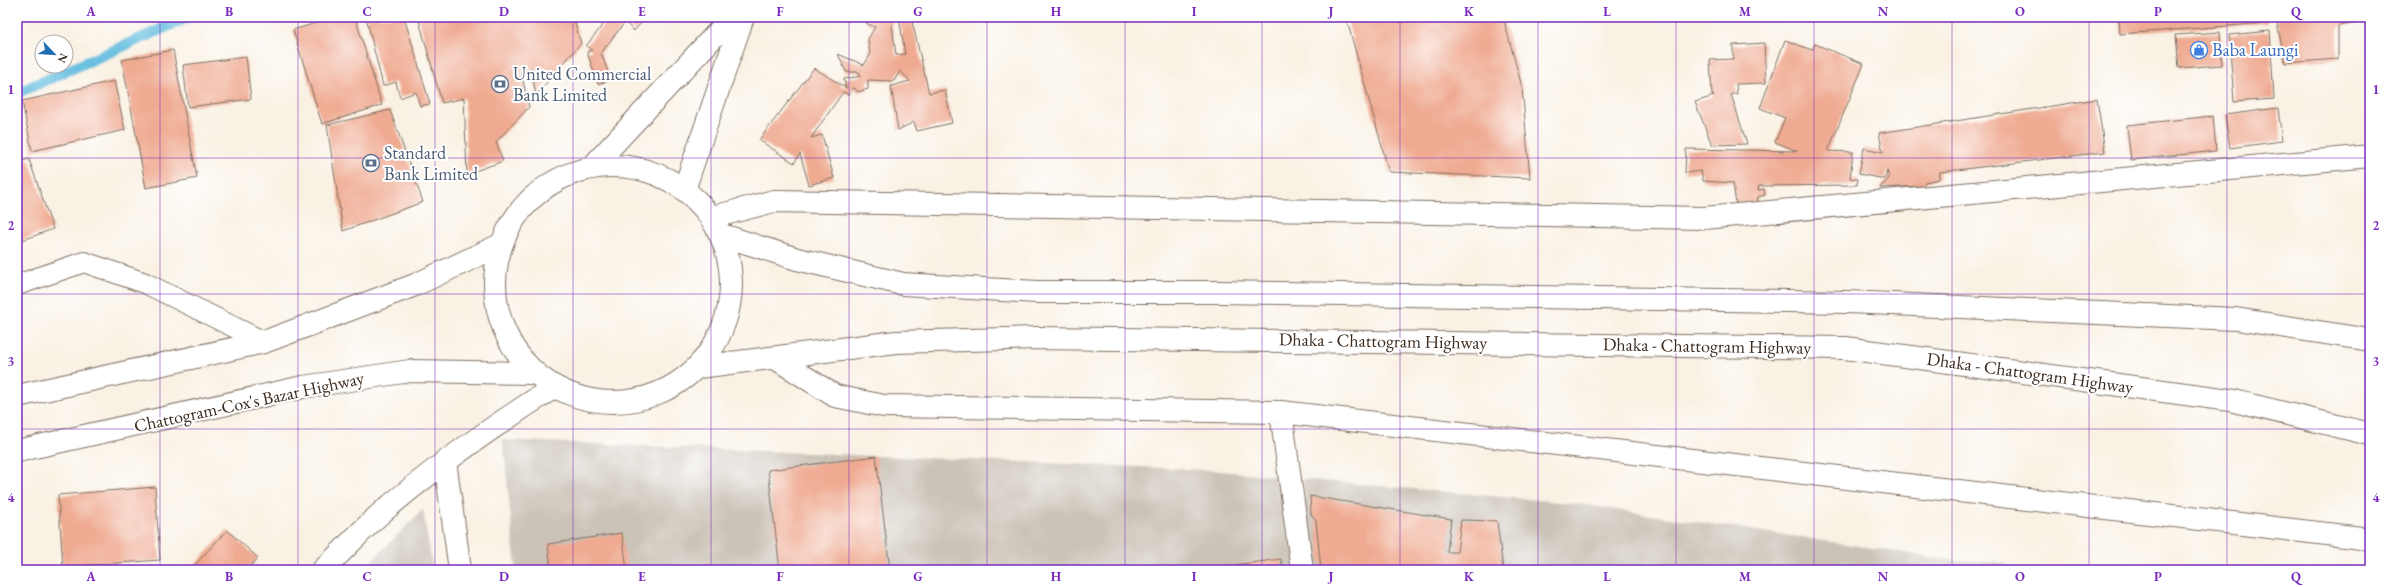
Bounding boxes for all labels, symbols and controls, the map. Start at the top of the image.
text: A [85,3,96,20]
text: B [225,3,233,20]
text: C [362,3,372,20]
text: D [499,3,509,20]
text: E [638,3,646,20]
text: F [776,3,784,20]
text: G [913,3,923,20]
text: H [1051,3,1062,20]
text: I [1192,3,1197,20]
text: J [1327,3,1334,20]
text: K [1464,3,1475,20]
text: L [1603,3,1611,20]
text: M [1739,3,1751,20]
text: N [1878,3,1889,20]
text: O [2015,3,2025,20]
text: P [2154,3,2162,20]
text: Q [2291,3,2303,20]
north arrow [34,34,74,74]
place label: Baba Laungi [2212,38,2299,61]
shop icon: Baba Laungi [2189,40,2209,60]
text: N [55,51,71,65]
place label: United Commercial Bank Limited [513,62,651,106]
bank icon: United Commercial Bank Limited [490,74,510,94]
text: 1 [8,81,15,98]
text: 1 [2373,81,2380,98]
place label: Standard Bank Limited [384,141,479,185]
bank icon: Standard Bank Limited [361,153,381,173]
text: 2 [8,217,15,234]
text: 2 [2373,217,2380,234]
street label: Dhaka - Chattogram Highway [1279,327,1488,354]
street label: Dhaka - Chattogram Highway [1603,332,1812,359]
street label: Dhaka - Chattogram Highway [1925,347,2135,398]
text: 3 [8,353,15,370]
text: 3 [2373,353,2380,370]
street label: Chattogram-Cox's Bazar Highway [132,366,366,437]
text: 4 [8,489,15,506]
text: 4 [2373,489,2380,506]
text: A [85,568,96,585]
text: B [225,568,233,585]
text: C [362,568,372,585]
text: D [499,568,509,585]
text: E [638,568,646,585]
text: F [776,568,784,585]
text: G [913,568,923,585]
text: H [1051,568,1062,585]
text: I [1192,568,1197,585]
text: J [1327,568,1334,585]
text: K [1464,568,1475,585]
text: L [1603,568,1611,585]
text: M [1739,568,1751,585]
text: N [1878,568,1889,585]
text: O [2015,568,2025,585]
text: P [2154,568,2162,585]
text: Q [2291,568,2303,585]

